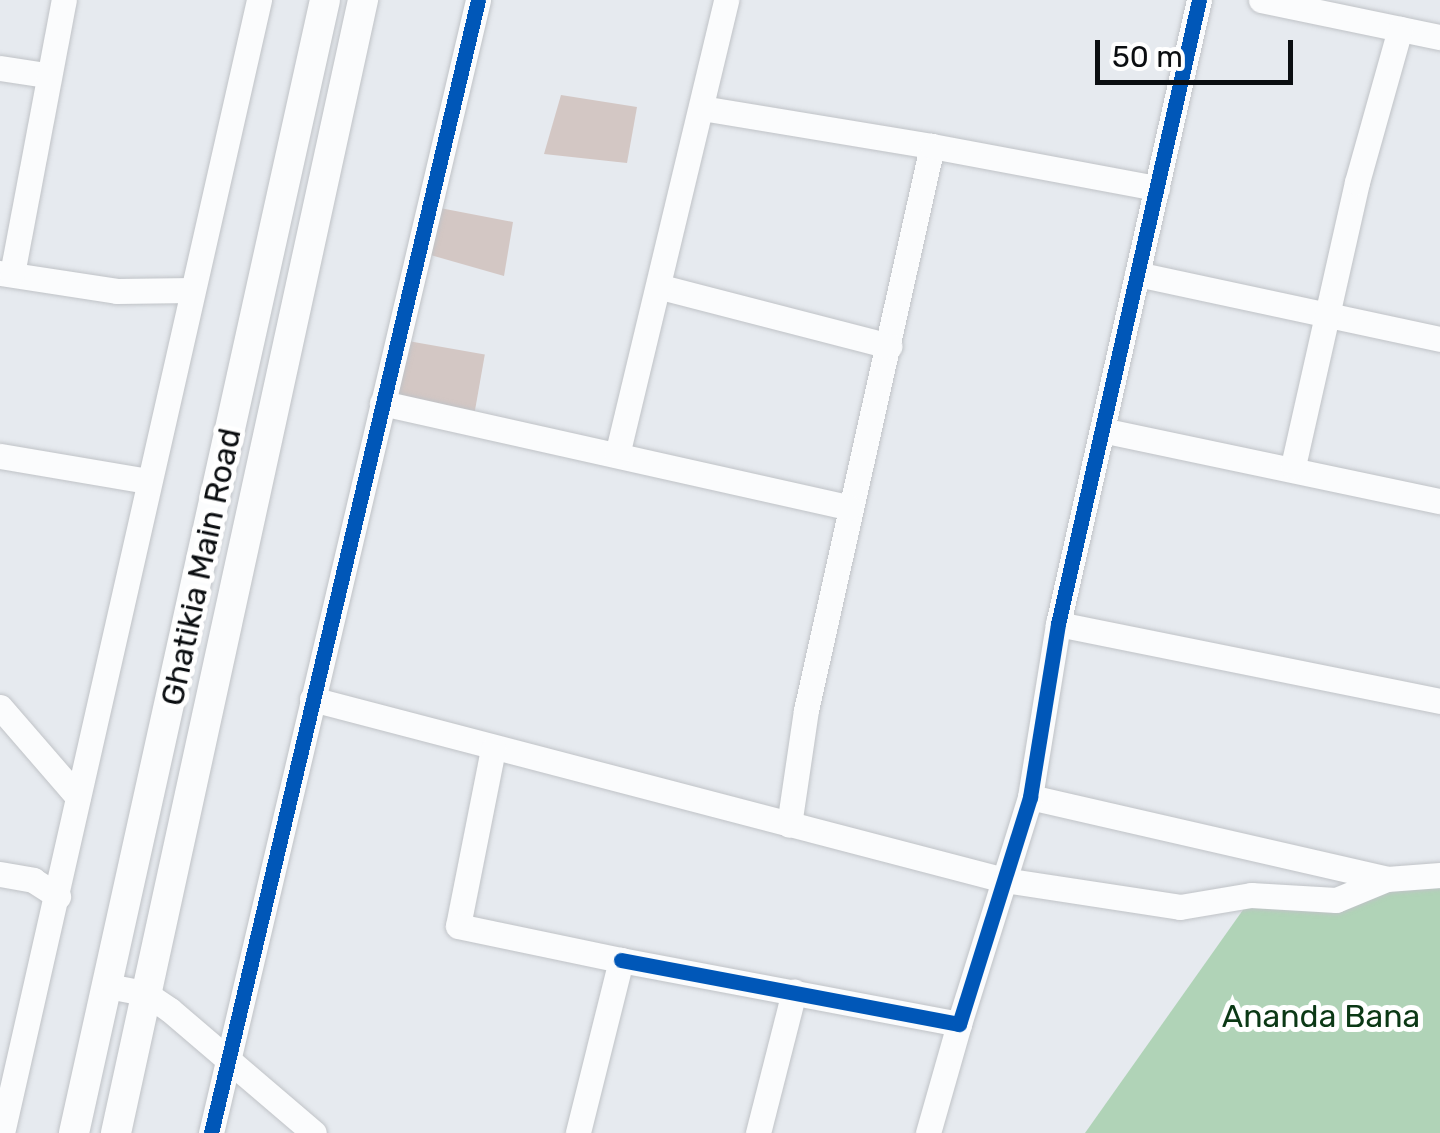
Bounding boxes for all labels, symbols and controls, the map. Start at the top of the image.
scale bar [1100,20,1298,82]
text: 50 m [1112,39,1183,75]
street label: Ghatikia Main Road [153,425,249,709]
park label: Ananda Bana [1222,997,1420,1035]

